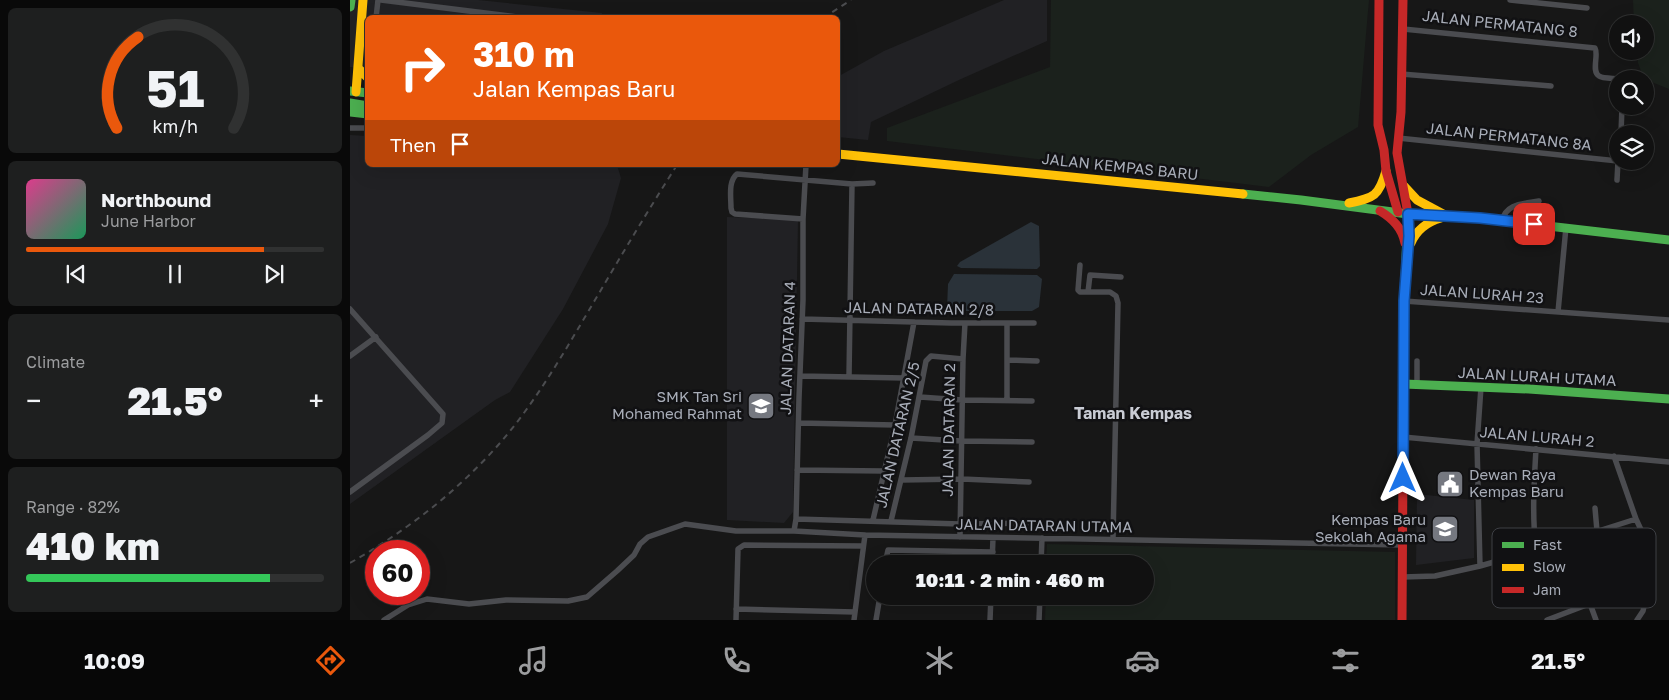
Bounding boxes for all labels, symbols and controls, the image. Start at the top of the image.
street label: JALAN PERMATANG 8 [1422,6,1579,40]
map controls [1609,15,1654,170]
button: sound [1609,15,1654,60]
text: 310 m [473,33,575,75]
icon: right [390,35,455,100]
text: 51 [146,56,204,118]
button: search [1609,70,1654,115]
text: Jalan Kempas Baru [473,75,675,102]
text: km/h [152,115,198,137]
street label: JALAN PERMATANG 8A [1426,118,1593,154]
button: layers [1609,125,1654,170]
icon: arrive [446,130,474,158]
text: Then [390,133,436,156]
street label: JALAN KEMPAS BARU [1041,149,1199,183]
text: Northbound [101,188,211,211]
pin [1513,203,1555,245]
icon: arrive [1520,210,1548,238]
text: June Harbor [101,211,196,231]
icon: previous [62,260,90,288]
icon: pause [161,260,189,288]
icon: next [260,260,288,288]
street label: JALAN LURAH 23 [1420,280,1545,306]
street label: JALAN DATARAN 4 [776,281,798,415]
street label: JALAN DATARAN 2/8 [844,298,994,318]
text: Climate [26,352,85,372]
street label: JALAN DATARAN 2/5 [871,360,923,510]
street label: JALAN DATARAN 2 [938,363,958,497]
street label: JALAN LURAH UTAMA [1457,363,1617,389]
text: 21.5° [128,378,222,423]
text: − [26,384,41,417]
text: + [309,384,324,417]
place label: SMK Tan Sri Mohamed Rahmat [612,387,742,422]
school or university icon: SMK Tan Sri Mohamed Rahmat [746,391,776,421]
district label: Taman Kempas [1074,403,1192,423]
street label: JALAN LURAH 2 [1479,422,1595,450]
position arrow [1376,451,1428,503]
place label: Dewan Raya Kempas Baru [1469,465,1564,500]
public building icon: Dewan Raya Kempas Baru [1435,469,1465,499]
text: Range · 82% [26,497,120,517]
place label: Kempas Baru Sekolah Agama [1315,510,1426,545]
street label: JALAN DATARAN UTAMA [955,514,1133,536]
school or university icon: Kempas Baru Sekolah Agama [1430,514,1460,544]
text: 410 km [26,523,160,568]
legend [1492,528,1656,608]
text: Fast [1533,536,1562,553]
speed limit sign: 60 [365,540,430,605]
text: Slow [1533,558,1566,575]
text: 10:11 · 2 min · 460 m [916,568,1104,591]
text: Jam [1533,581,1561,598]
icon: directions [313,643,348,678]
icon: music [516,643,551,678]
icon: phone [719,643,754,678]
icon: climate [922,643,957,678]
icon: car [1125,643,1160,678]
icon: filters [1328,643,1363,678]
text: 10:09 [84,647,145,674]
text: 21.5° [1531,647,1585,674]

